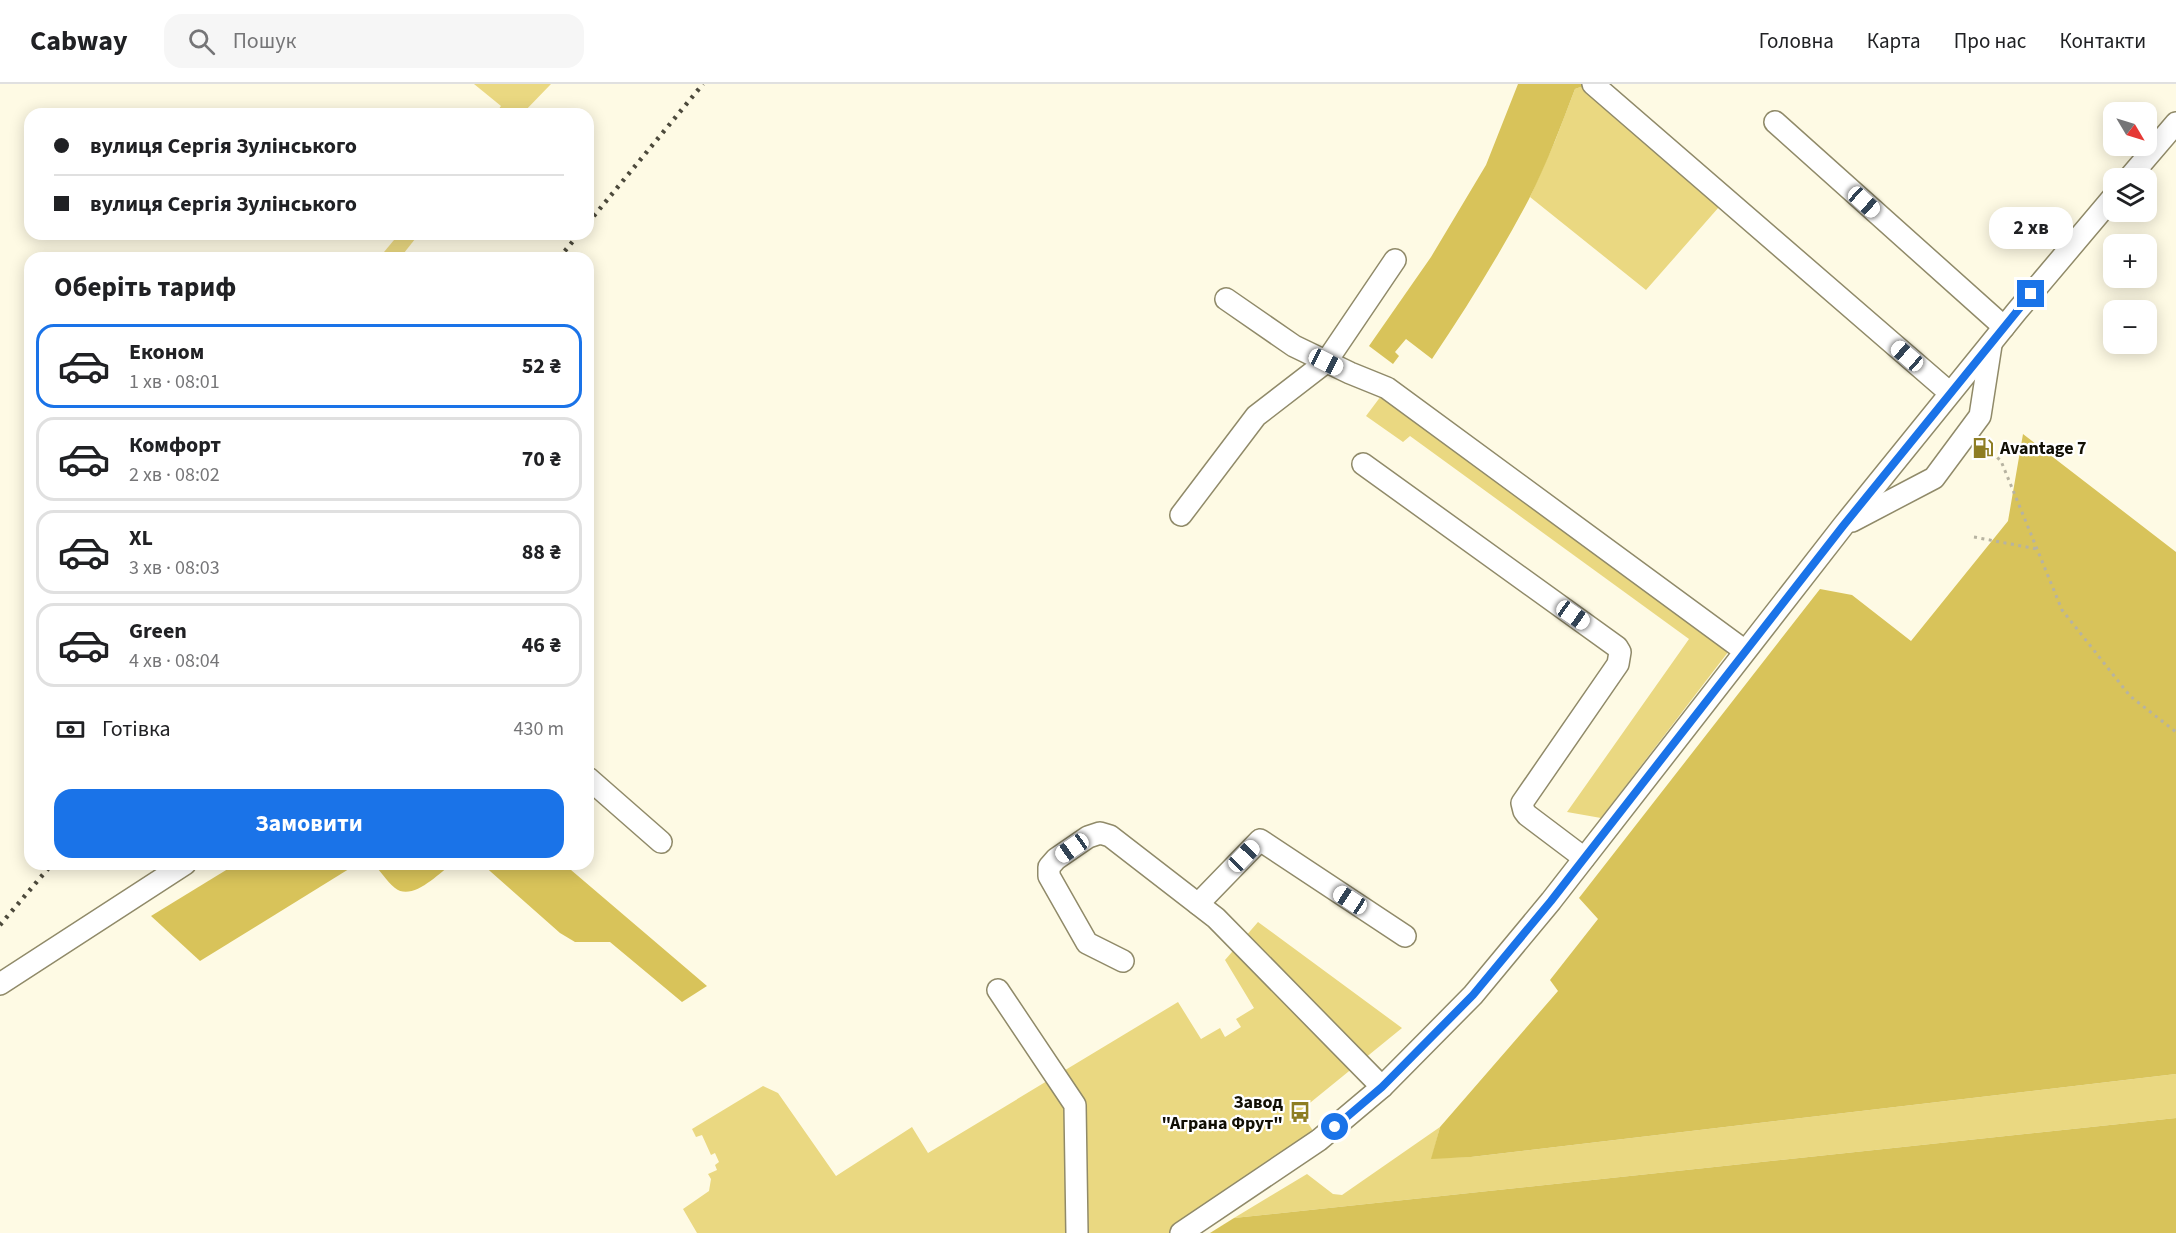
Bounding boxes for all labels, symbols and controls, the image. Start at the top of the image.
search box [164,14,584,68]
text: Cabway [30,21,128,61]
icon: search [185,25,218,58]
text: Пошук [233,25,296,57]
text: Головна [1759,26,1834,56]
text: Карта [1867,26,1921,56]
text: Про нас [1954,26,2026,56]
text: Контакти [2059,26,2146,56]
north arrow [2103,102,2157,156]
map controls [2103,102,2157,354]
text: вулиця Сергія Зулінського [90,130,357,162]
button: layers [2103,168,2157,222]
car [1845,183,1883,221]
text: вулиця Сергія Зулінського [90,188,357,220]
callout: 2 хв [1989,207,2073,249]
text: 2 хв [2013,214,2049,242]
button: + [2103,234,2157,288]
text: Оберіть тариф [54,268,236,307]
route end [2017,280,2044,307]
button: − [2103,300,2157,354]
text: Економ [129,336,204,368]
car [1888,337,1926,375]
icon: car [57,339,111,393]
car [1306,346,1346,378]
text: 52 ₴ [522,350,561,382]
text: 1 хв · 08:01 [129,368,220,396]
text: Комфорт [129,429,221,461]
icon: car [57,432,111,486]
fuel station icon: Avantage 7 [1971,436,1995,460]
place label: Avantage 7 [1999,436,2087,461]
text: 70 ₴ [522,443,561,475]
text: 2 хв · 08:02 [129,461,220,489]
text: XL [129,522,153,554]
icon: car [57,525,111,579]
text: 88 ₴ [522,536,561,568]
text: 3 хв · 08:03 [129,554,220,582]
car [1553,597,1593,633]
text: Green [129,615,187,647]
icon: car [57,618,111,672]
text: 46 ₴ [522,629,561,661]
text: 4 хв · 08:04 [129,647,220,675]
icon: cash [54,713,87,746]
text: Готівка [102,713,171,745]
text: 430 m [514,715,564,743]
button: Замовити [54,789,564,858]
car [1052,830,1092,866]
car [1225,837,1263,875]
car [1330,883,1370,917]
place label: Завод "Аграна Фрут" [1162,1090,1283,1136]
bus stop icon: Завод "Аграна Фрут" [1288,1100,1312,1124]
route start [1321,1113,1348,1140]

